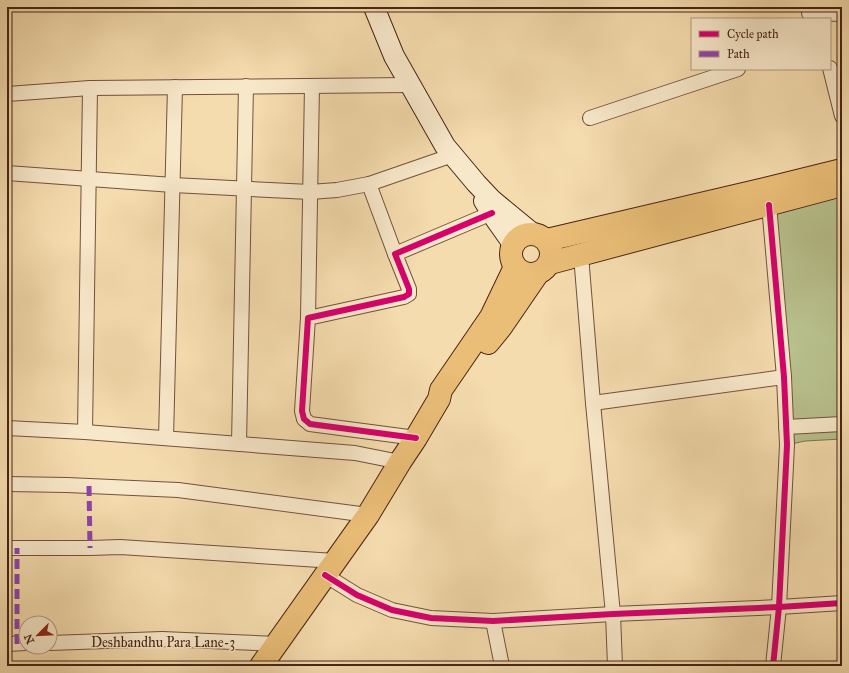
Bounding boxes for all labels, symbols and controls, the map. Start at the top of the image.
legend [691,18,831,70]
text: Cycle path [727,27,779,41]
text: Path [727,47,750,61]
north arrow [18,615,58,655]
text: N [21,631,37,646]
street label: Deshbandhu Para Lane-3 [91,634,235,651]

